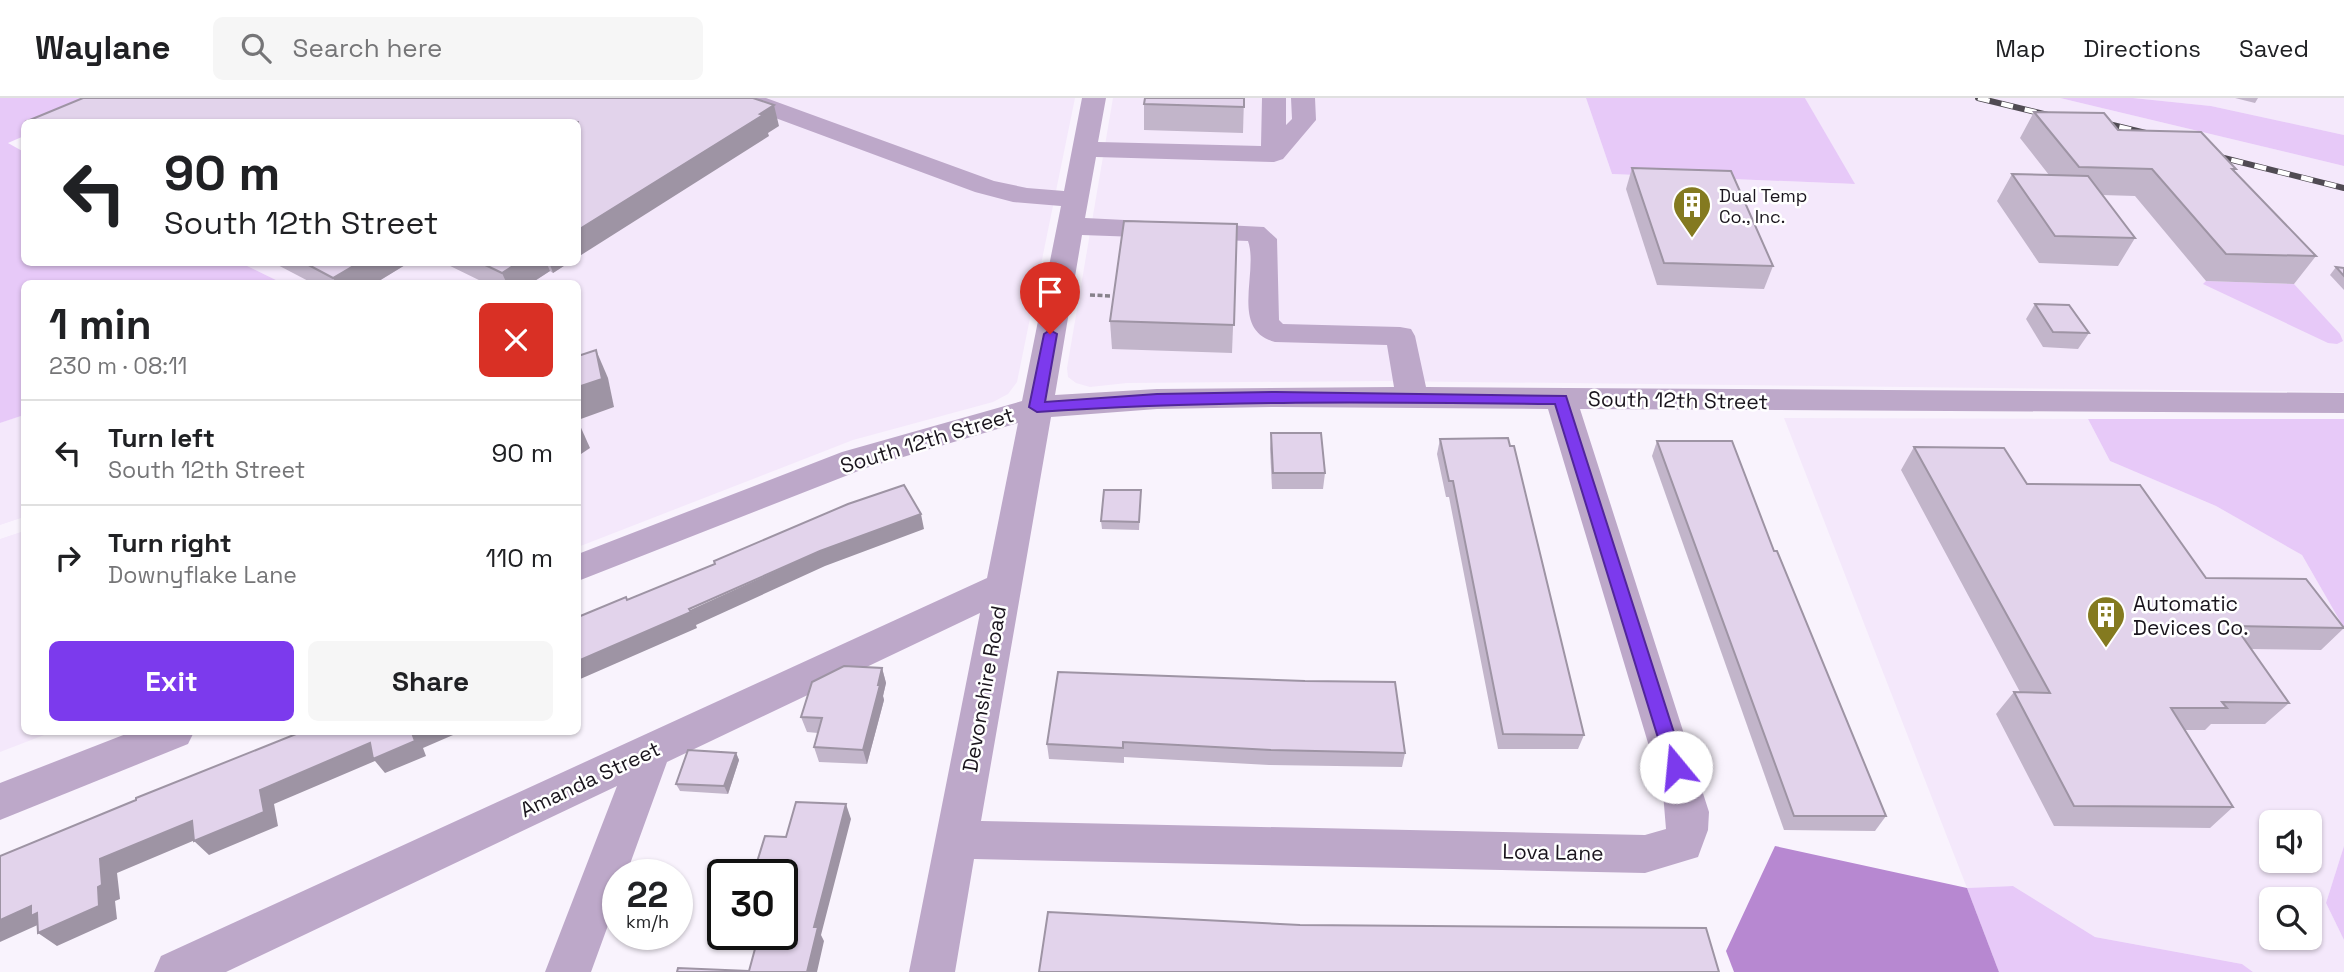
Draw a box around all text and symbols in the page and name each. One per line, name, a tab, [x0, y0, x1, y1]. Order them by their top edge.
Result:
search box	[213, 17, 703, 80]
text: Waylane	[35, 27, 171, 69]
icon: search	[237, 29, 275, 67]
text: Search here	[293, 31, 442, 65]
text: Map	[1995, 33, 2045, 64]
text: Directions	[2083, 33, 2201, 64]
text: Saved	[2239, 33, 2309, 64]
text: 90 m	[164, 142, 280, 204]
icon: left	[49, 147, 140, 238]
building icon: Dual Temp Co., Inc.	[1671, 184, 1713, 239]
place label: Dual Temp Co., Inc.	[1719, 184, 1807, 228]
text: South 12th Street	[164, 203, 439, 243]
pin	[1020, 262, 1080, 334]
icon: arrive	[1031, 273, 1069, 311]
text: 1 min	[49, 298, 152, 351]
button: close	[479, 303, 553, 377]
text: 230 m · 08:11	[49, 351, 187, 381]
street label: South 12th Street	[1588, 385, 1768, 415]
street label: South 12th Street	[837, 401, 1017, 479]
text: Turn left	[108, 421, 215, 455]
icon: left	[49, 434, 87, 472]
text: 90 m	[491, 436, 553, 470]
text: South 12th Street	[108, 455, 305, 485]
text: Turn right	[108, 526, 232, 560]
icon: right	[49, 539, 87, 577]
text: 110 m	[486, 541, 553, 575]
text: Downyflake Lane	[108, 560, 297, 590]
place label: Automatic Devices Co.	[2133, 590, 2248, 641]
building icon: Automatic Devices Co.	[2085, 594, 2127, 649]
street label: Devonshire Road	[956, 604, 1012, 774]
button: Exit	[49, 641, 294, 721]
button: Share	[308, 641, 553, 721]
position arrow	[1639, 730, 1713, 804]
street label: Amanda Street	[516, 735, 664, 823]
map controls	[2259, 810, 2322, 950]
button: sound	[2259, 810, 2322, 873]
street label: Lova Lane	[1502, 838, 1604, 866]
speed limit sign: 30	[707, 859, 798, 950]
text: 22	[627, 873, 668, 917]
button: search	[2259, 887, 2322, 950]
text: km/h	[626, 910, 669, 933]

